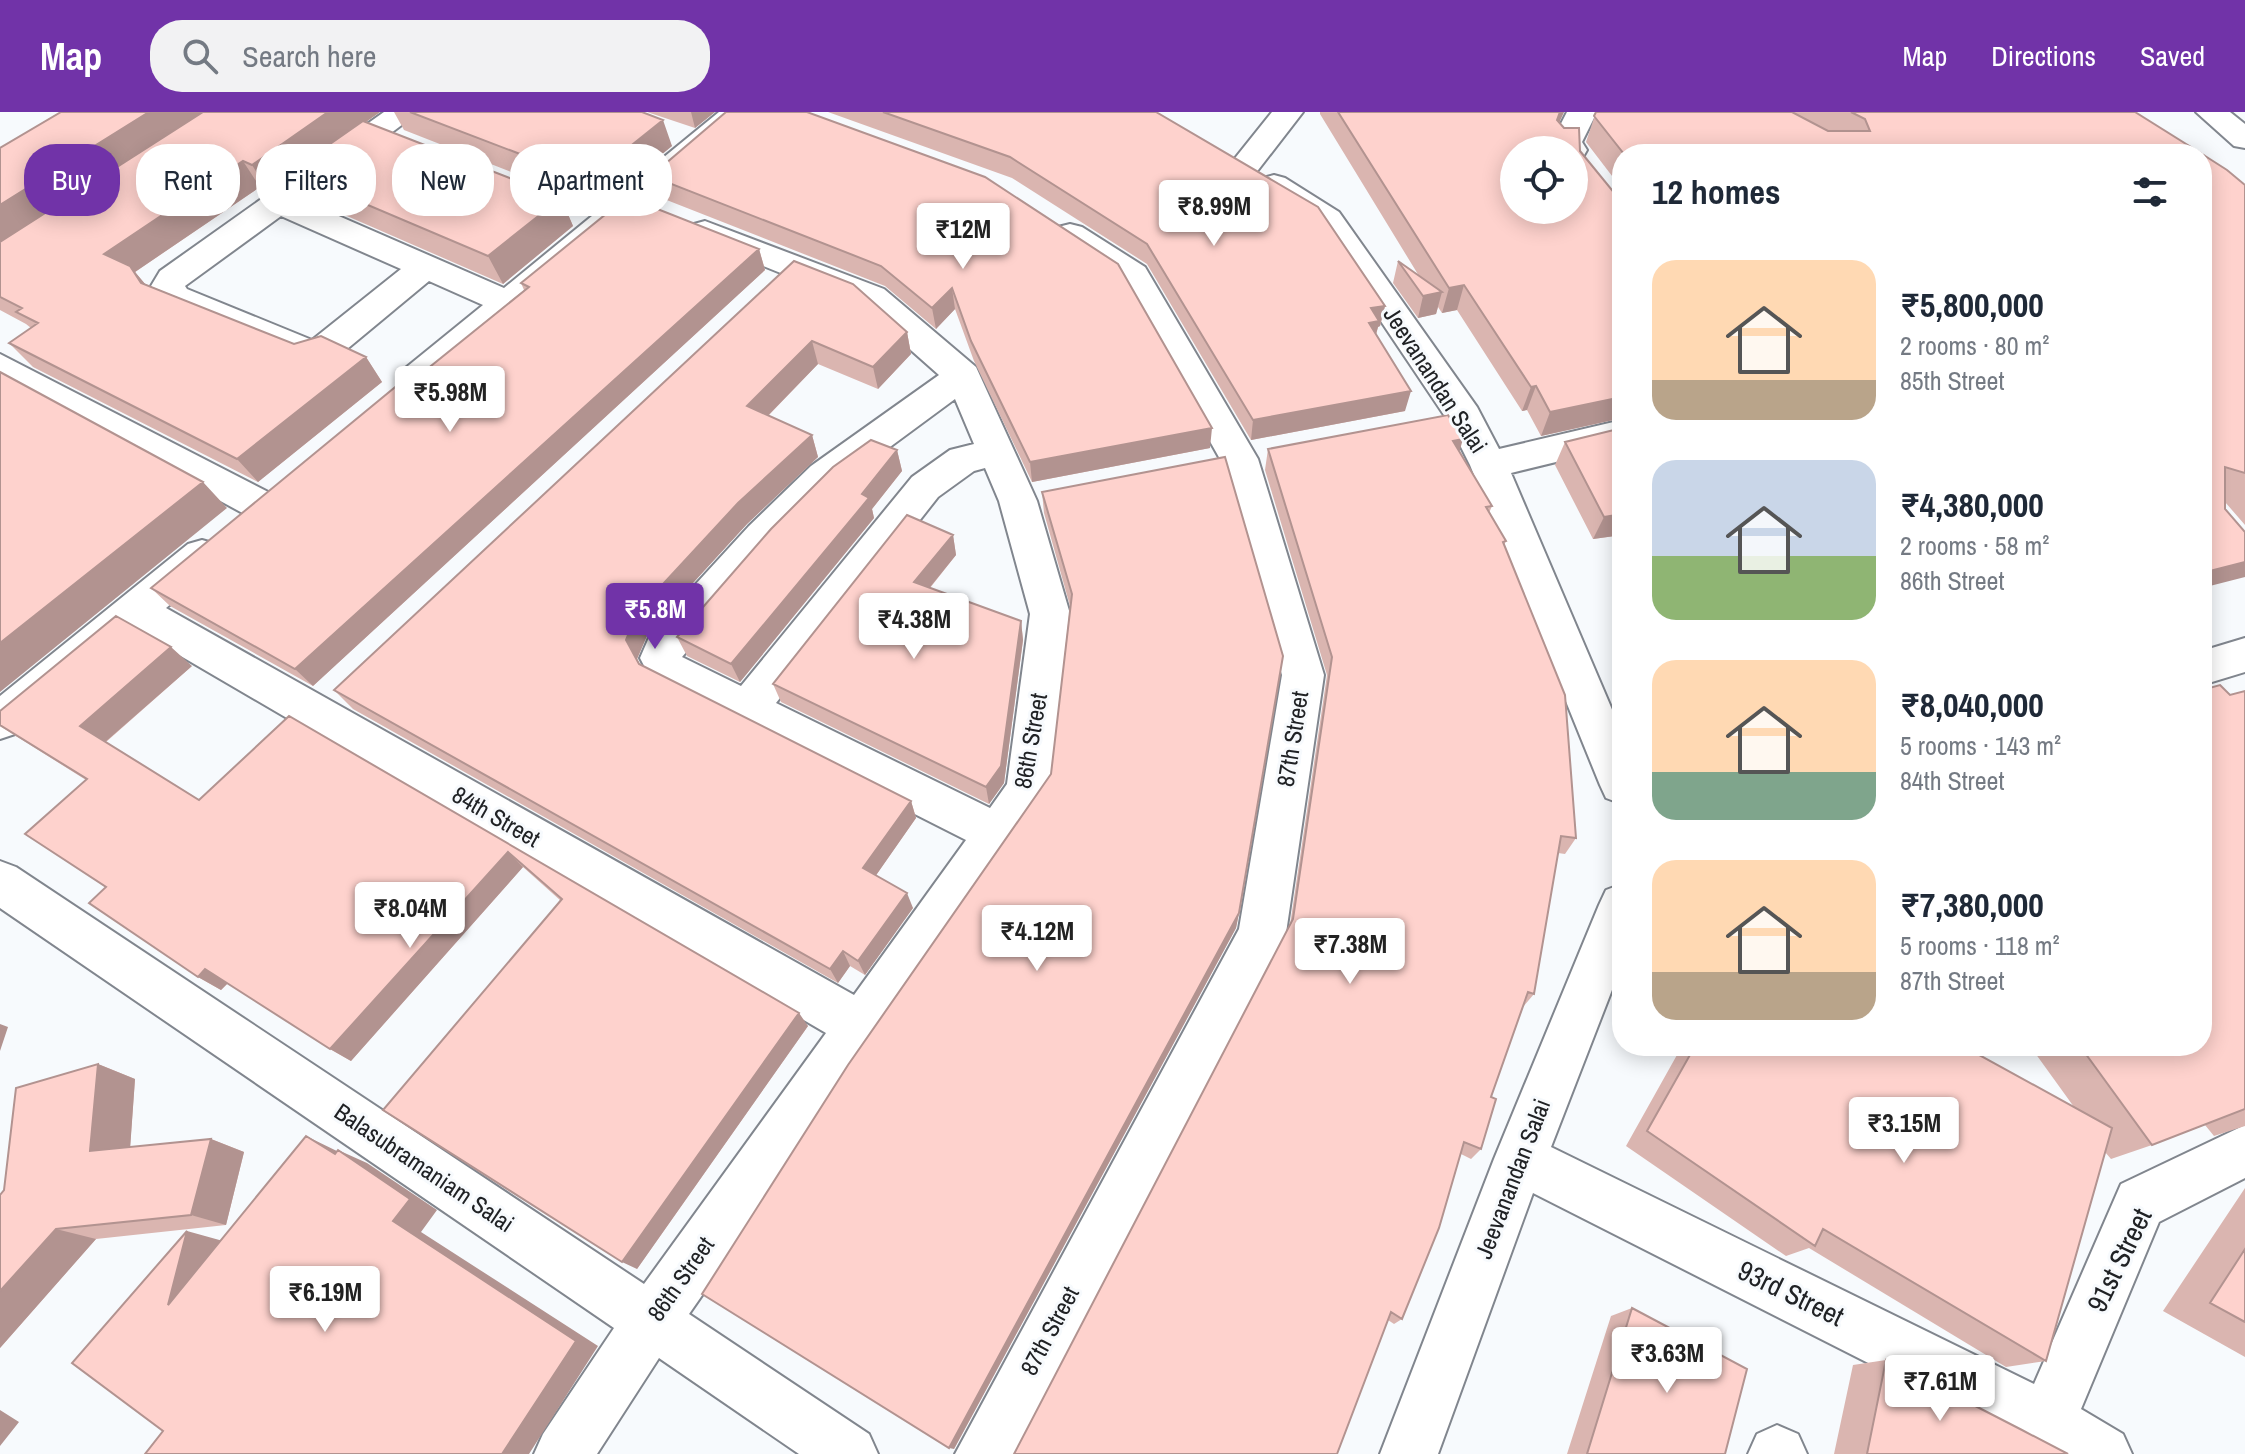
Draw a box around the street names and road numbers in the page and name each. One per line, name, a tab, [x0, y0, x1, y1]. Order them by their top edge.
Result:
street label: Jeevanandan Salai	[1377, 300, 1495, 459]
street label: 87th Street	[1269, 688, 1315, 789]
street label: 86th Street	[1006, 690, 1054, 791]
street label: 84th Street	[447, 778, 547, 854]
street label: Jeevanandan Salai	[1467, 1094, 1557, 1263]
street label: Balasubramaniam Salai	[329, 1095, 521, 1239]
street label: 91st Street	[2078, 1202, 2160, 1318]
street label: 86th Street	[639, 1229, 721, 1327]
street label: 93rd Street	[1732, 1251, 1850, 1335]
street label: 87th Street	[1012, 1280, 1086, 1381]

